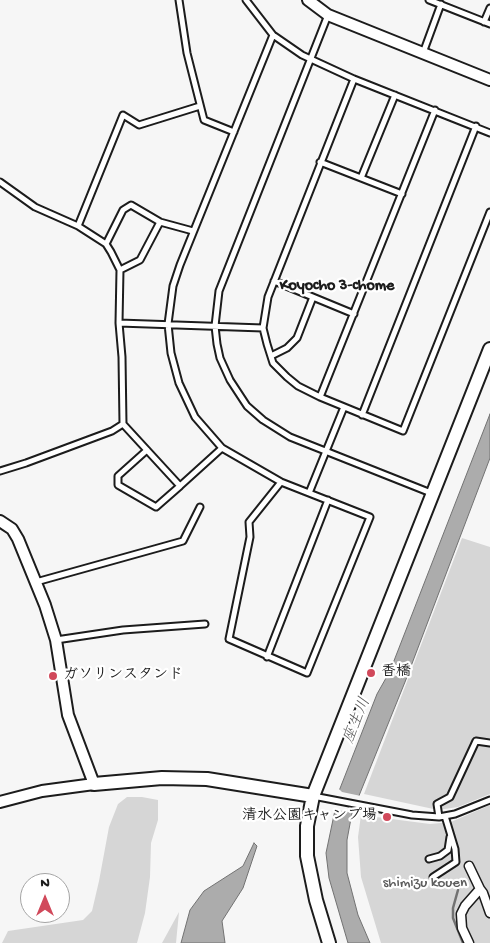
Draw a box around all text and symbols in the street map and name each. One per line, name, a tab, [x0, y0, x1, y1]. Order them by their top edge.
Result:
district label: Koyocho 3-chome	[280, 277, 394, 297]
place label: 香橋	[381, 664, 411, 682]
place label: ガソリンスタンド	[63, 667, 183, 685]
marker: 香橋	[365, 667, 377, 679]
marker: ガソリンスタンド	[47, 670, 59, 682]
water label: 座生川	[340, 695, 376, 747]
place label: 清水公園キャンプ場	[242, 808, 377, 826]
marker: 清水公園キャンプ場	[381, 811, 393, 823]
north arrow	[20, 873, 70, 923]
text: N	[40, 875, 50, 892]
park label: shimizu kouen	[383, 875, 467, 893]

